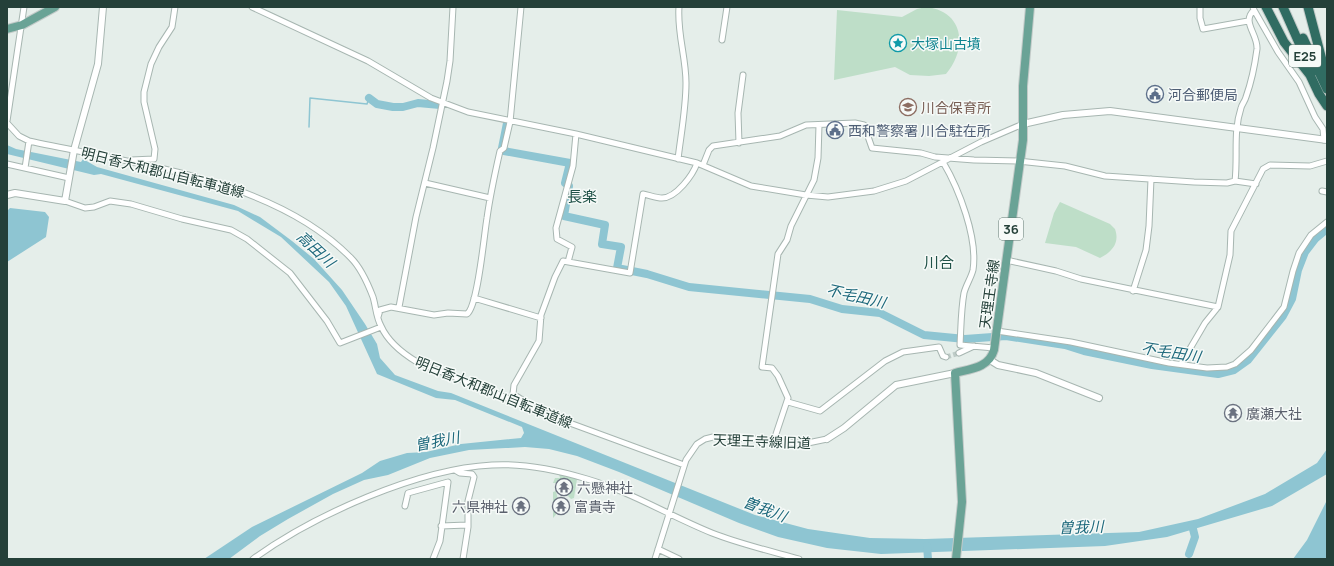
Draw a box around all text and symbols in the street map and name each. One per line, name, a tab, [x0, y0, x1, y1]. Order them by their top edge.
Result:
place icon: 大塚山古墳	[888, 33, 908, 53]
place label: 大塚山古墳	[911, 34, 981, 53]
road number: E25	[1289, 45, 1321, 67]
public building icon: 河合郵便局	[1145, 84, 1165, 104]
place label: 河合郵便局	[1168, 85, 1238, 104]
school or university icon: 川合保育所	[898, 97, 918, 117]
place label: 川合保育所	[921, 98, 991, 117]
public building icon: 西和警察署 川合駐在所	[825, 120, 845, 140]
place label: 西和警察署 川合駐在所	[848, 121, 991, 140]
street label: 明日香大和郡山自転車道線	[79, 142, 247, 202]
district label: 長楽	[567, 186, 597, 207]
road number: 36	[999, 218, 1023, 240]
water label: 高田川	[292, 226, 341, 273]
district label: 川合	[924, 252, 954, 273]
street label: 天理王寺線	[975, 258, 1003, 330]
water label: 不毛田川	[824, 279, 890, 313]
water label: 不毛田川	[1140, 337, 1204, 367]
street label: 明日香大和郡山自転車道線	[413, 352, 575, 432]
temple icon: 廣瀬大社	[1223, 403, 1243, 423]
place label: 廣瀬大社	[1246, 404, 1302, 423]
water label: 曽我川	[413, 426, 463, 456]
street label: 天理王寺線旧道	[713, 430, 811, 452]
temple icon: 六懸神社	[554, 477, 574, 497]
place label: 六懸神社	[577, 478, 633, 497]
water label: 曽我川	[740, 491, 792, 528]
temple icon: 六県神社	[511, 496, 531, 516]
temple icon: 富貴寺	[551, 496, 571, 516]
place label: 六県神社	[452, 497, 508, 516]
place label: 富貴寺	[574, 497, 616, 516]
water label: 曽我川	[1058, 516, 1106, 538]

